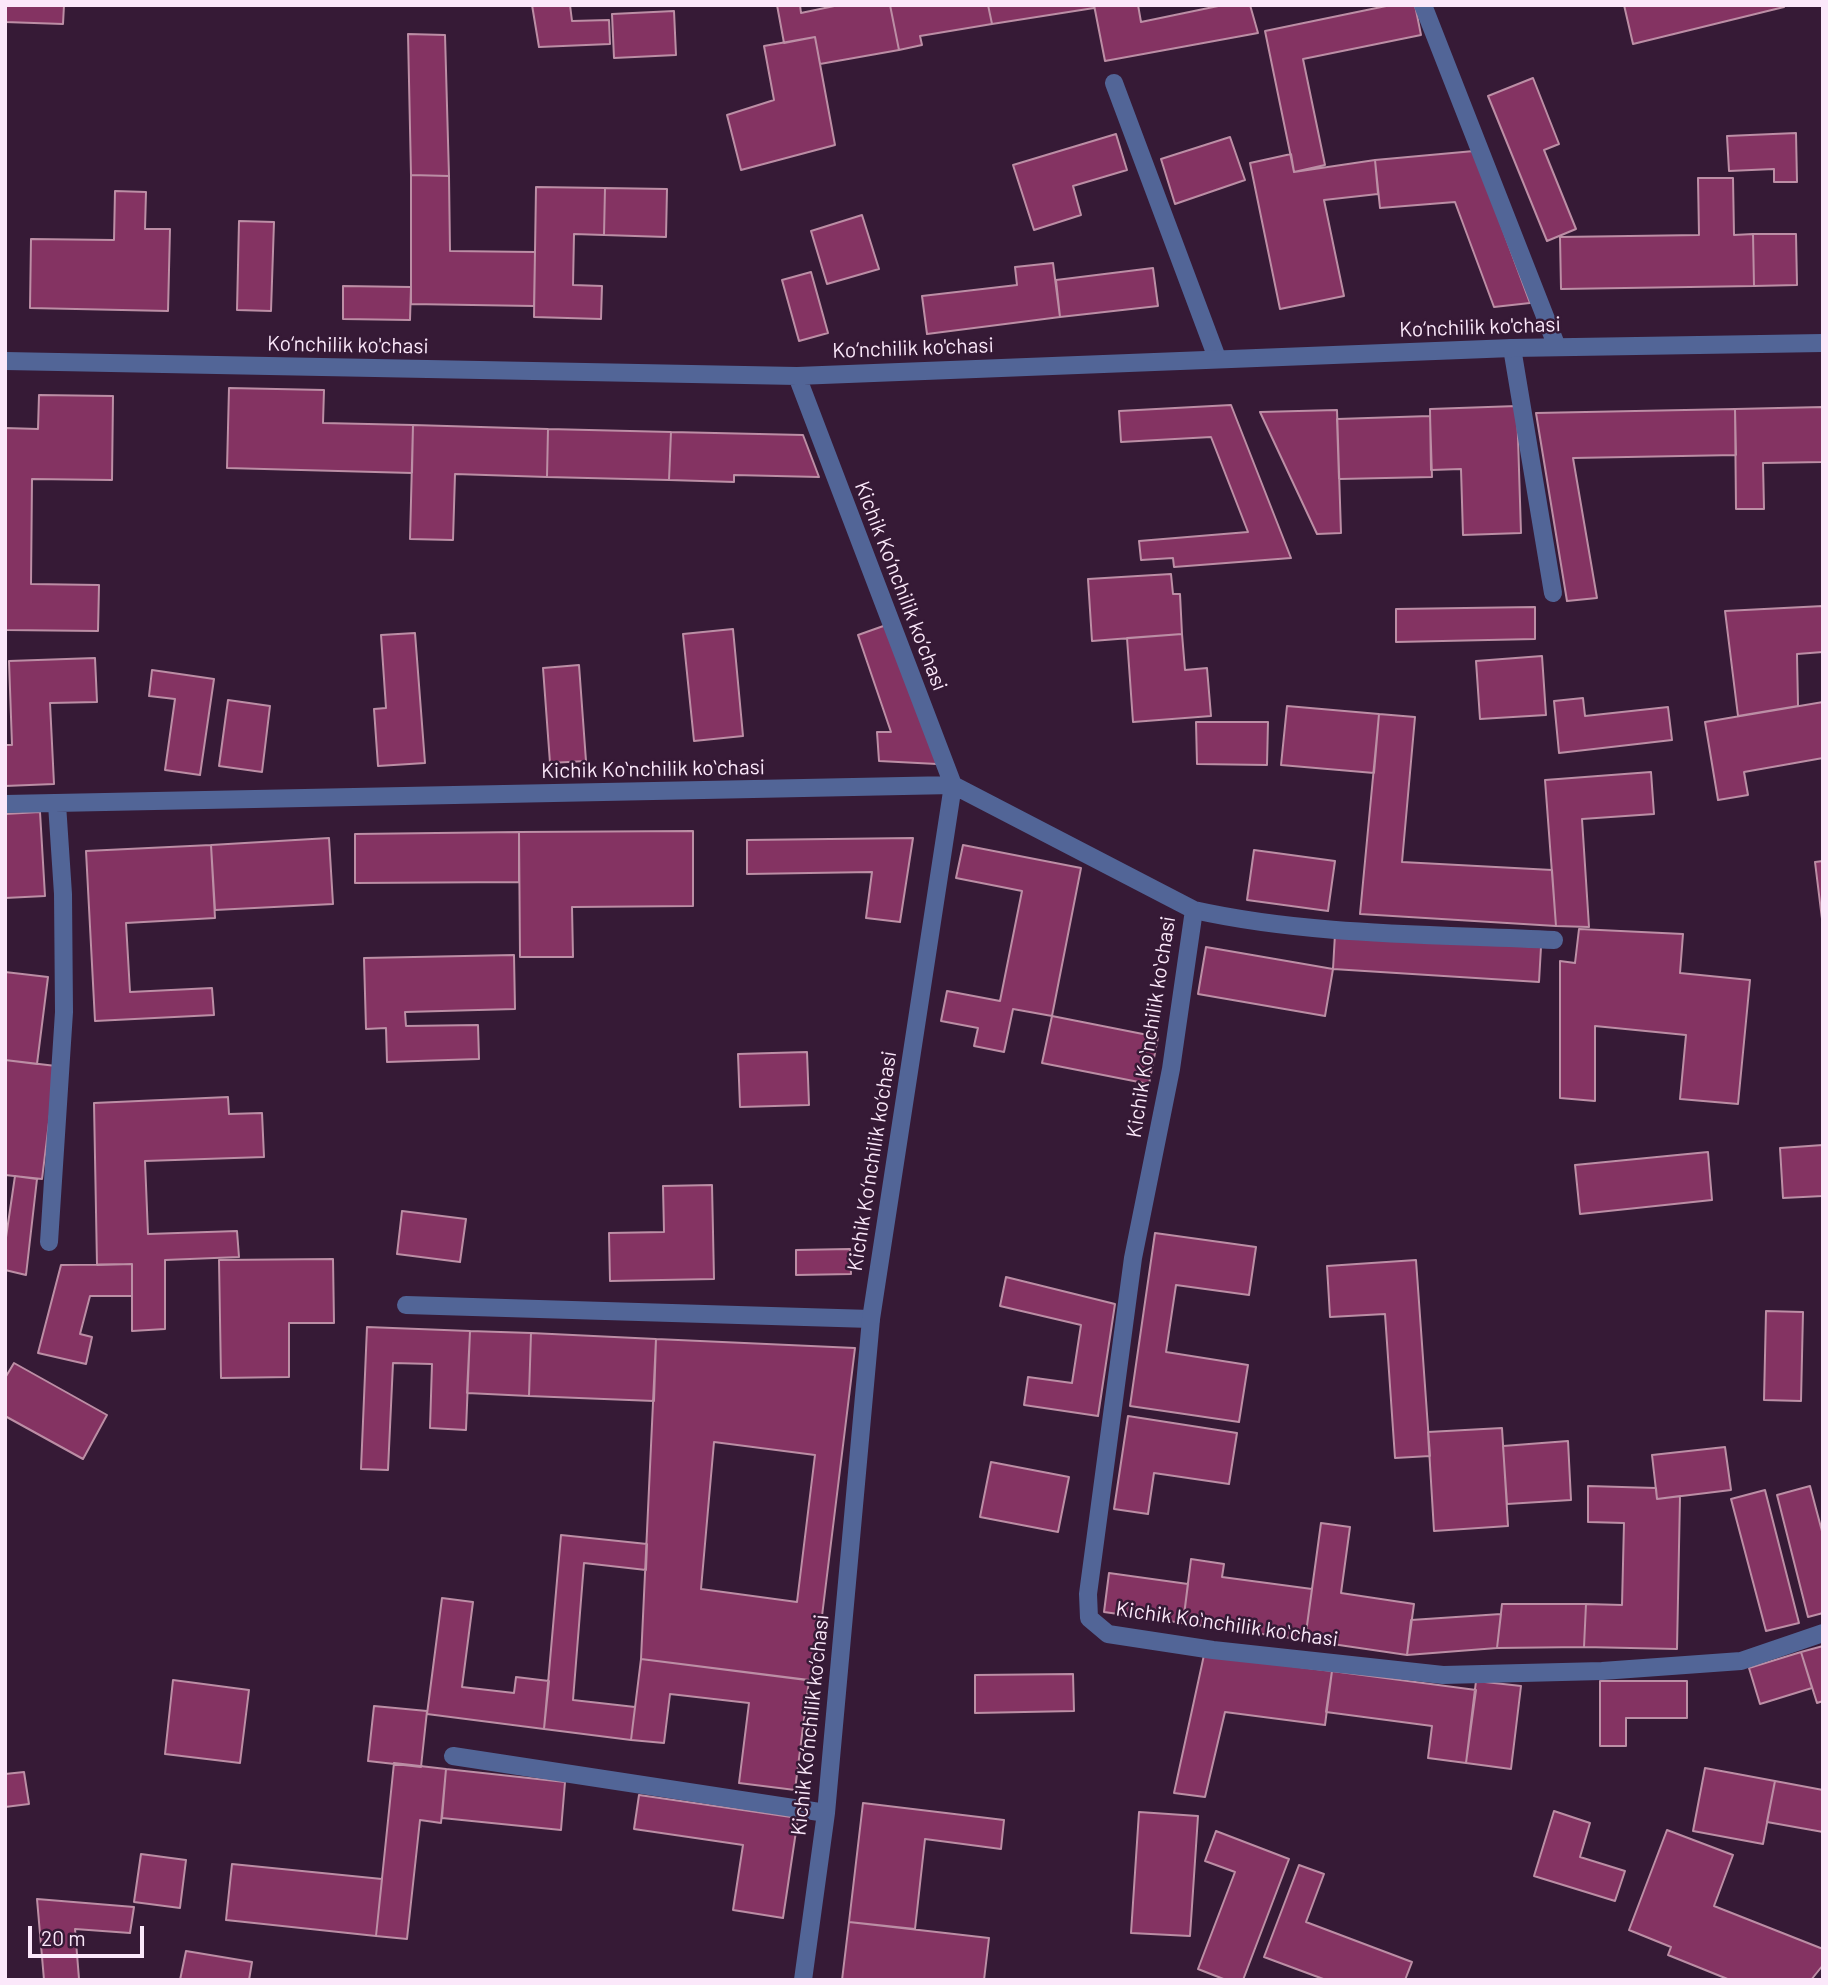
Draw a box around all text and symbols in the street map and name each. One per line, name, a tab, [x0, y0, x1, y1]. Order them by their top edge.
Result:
street label: Ko‘nchilik ko'chasi	[1399, 312, 1561, 342]
street label: Ko‘nchilik ko'chasi	[267, 331, 429, 359]
street label: Ko‘nchilik ko'chasi	[832, 333, 994, 363]
street label: Kichik Ko‘nchilik ko‘chasi	[849, 478, 953, 694]
street label: Kichik Koʻnchilik koʻchasi	[541, 754, 765, 784]
street label: Kichik Koʻnchilik koʻchasi	[1121, 914, 1181, 1140]
street label: Kichik Ko‘nchilik ko‘chasi	[842, 1049, 902, 1273]
street label: Kichik Koʻnchilik koʻchasi	[1114, 1596, 1340, 1652]
street label: Kichik Ko‘nchilik ko‘chasi	[786, 1613, 834, 1837]
scale bar	[32, 1912, 147, 1956]
text: 20 m	[41, 1925, 86, 1950]

